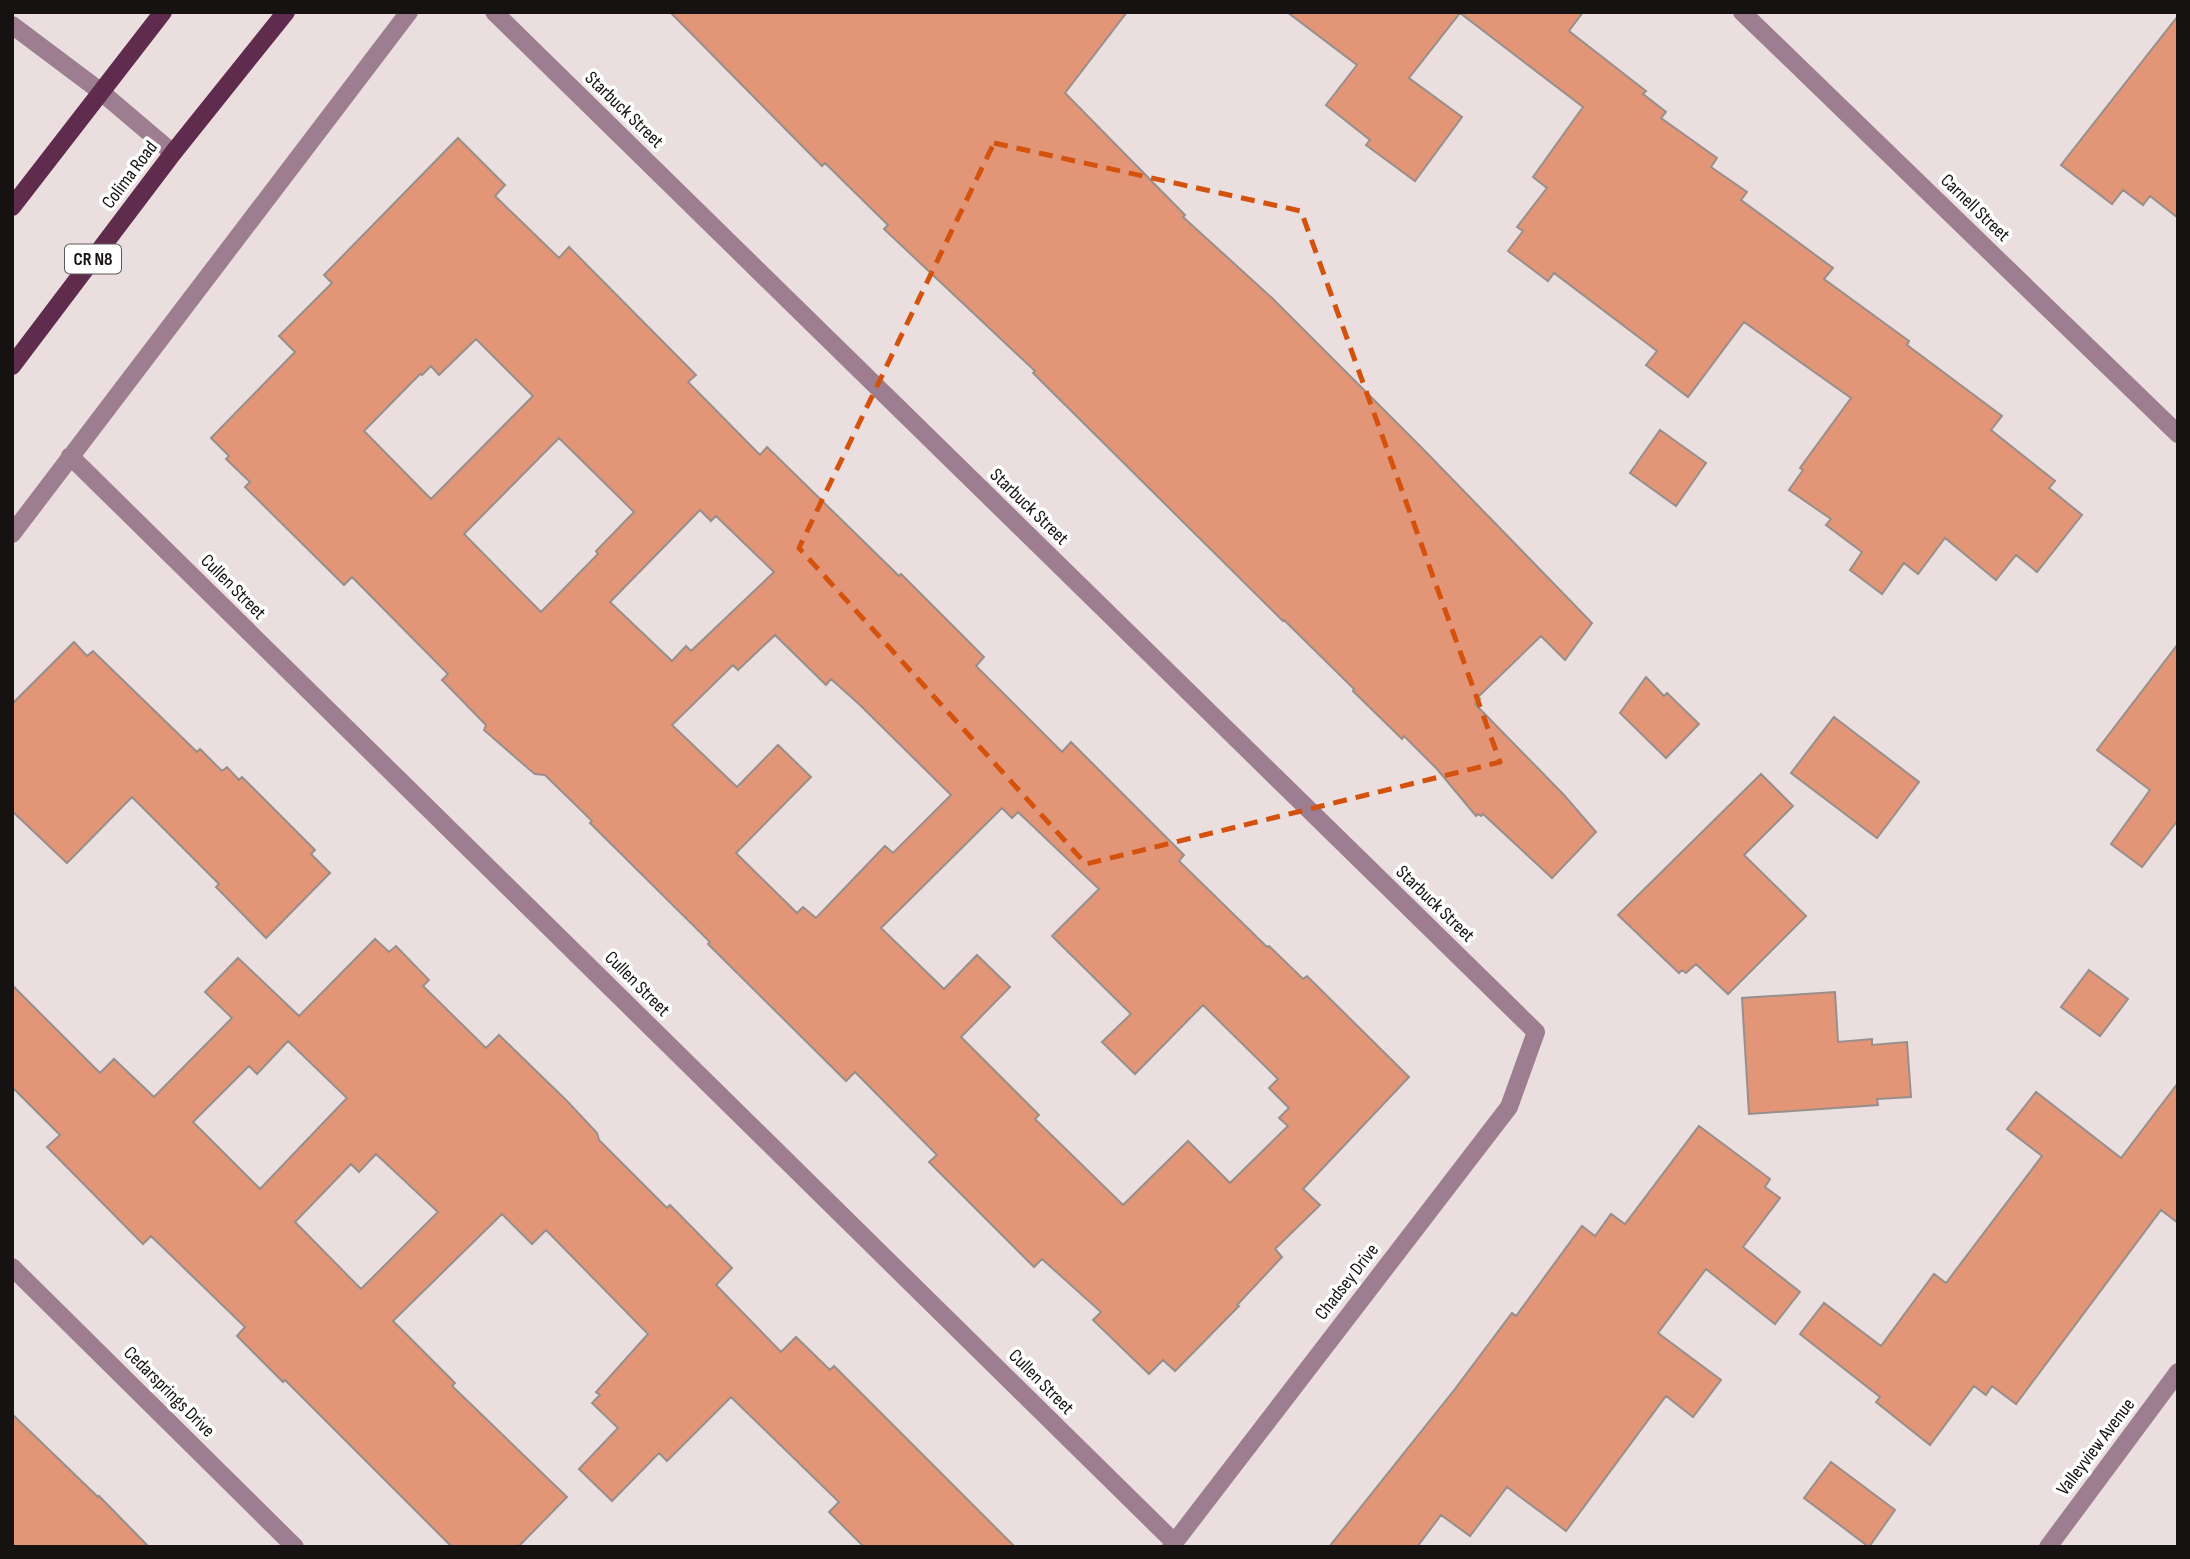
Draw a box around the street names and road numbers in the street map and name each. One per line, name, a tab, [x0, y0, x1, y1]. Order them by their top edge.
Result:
street label: Starbuck Street	[580, 67, 668, 153]
street label: Colima Road	[97, 137, 163, 213]
street label: Carnell Street	[1936, 169, 2015, 247]
road number: CR N8	[65, 244, 121, 274]
street label: Starbuck Street	[985, 464, 1073, 550]
street label: Cullen Street	[196, 550, 271, 625]
street label: Starbuck Street	[1391, 861, 1479, 947]
street label: Cullen Street	[600, 947, 675, 1022]
street label: Chadsey Drive	[1310, 1239, 1384, 1325]
street label: Cedarsprings Drive	[119, 1342, 219, 1442]
street label: Cullen Street	[1004, 1345, 1079, 1420]
street label: Valleyview Avenue	[2052, 1394, 2140, 1500]

